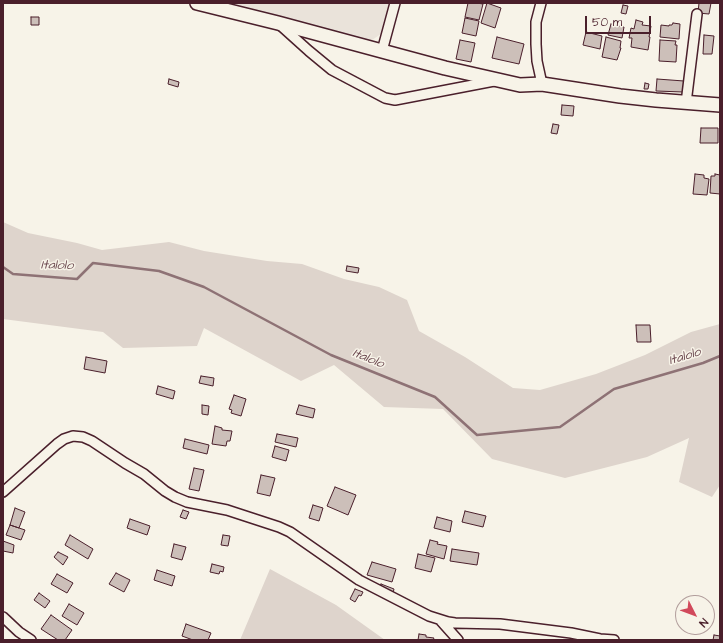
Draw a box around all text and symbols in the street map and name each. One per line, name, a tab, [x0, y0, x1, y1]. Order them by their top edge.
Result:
scale bar	[587, 8, 653, 34]
text: 50 m	[592, 14, 622, 31]
water label: Italolo	[41, 258, 73, 274]
water label: Italolo	[667, 345, 703, 369]
water label: Italolo	[350, 346, 386, 372]
north arrow	[675, 595, 715, 635]
text: N	[696, 615, 711, 630]

